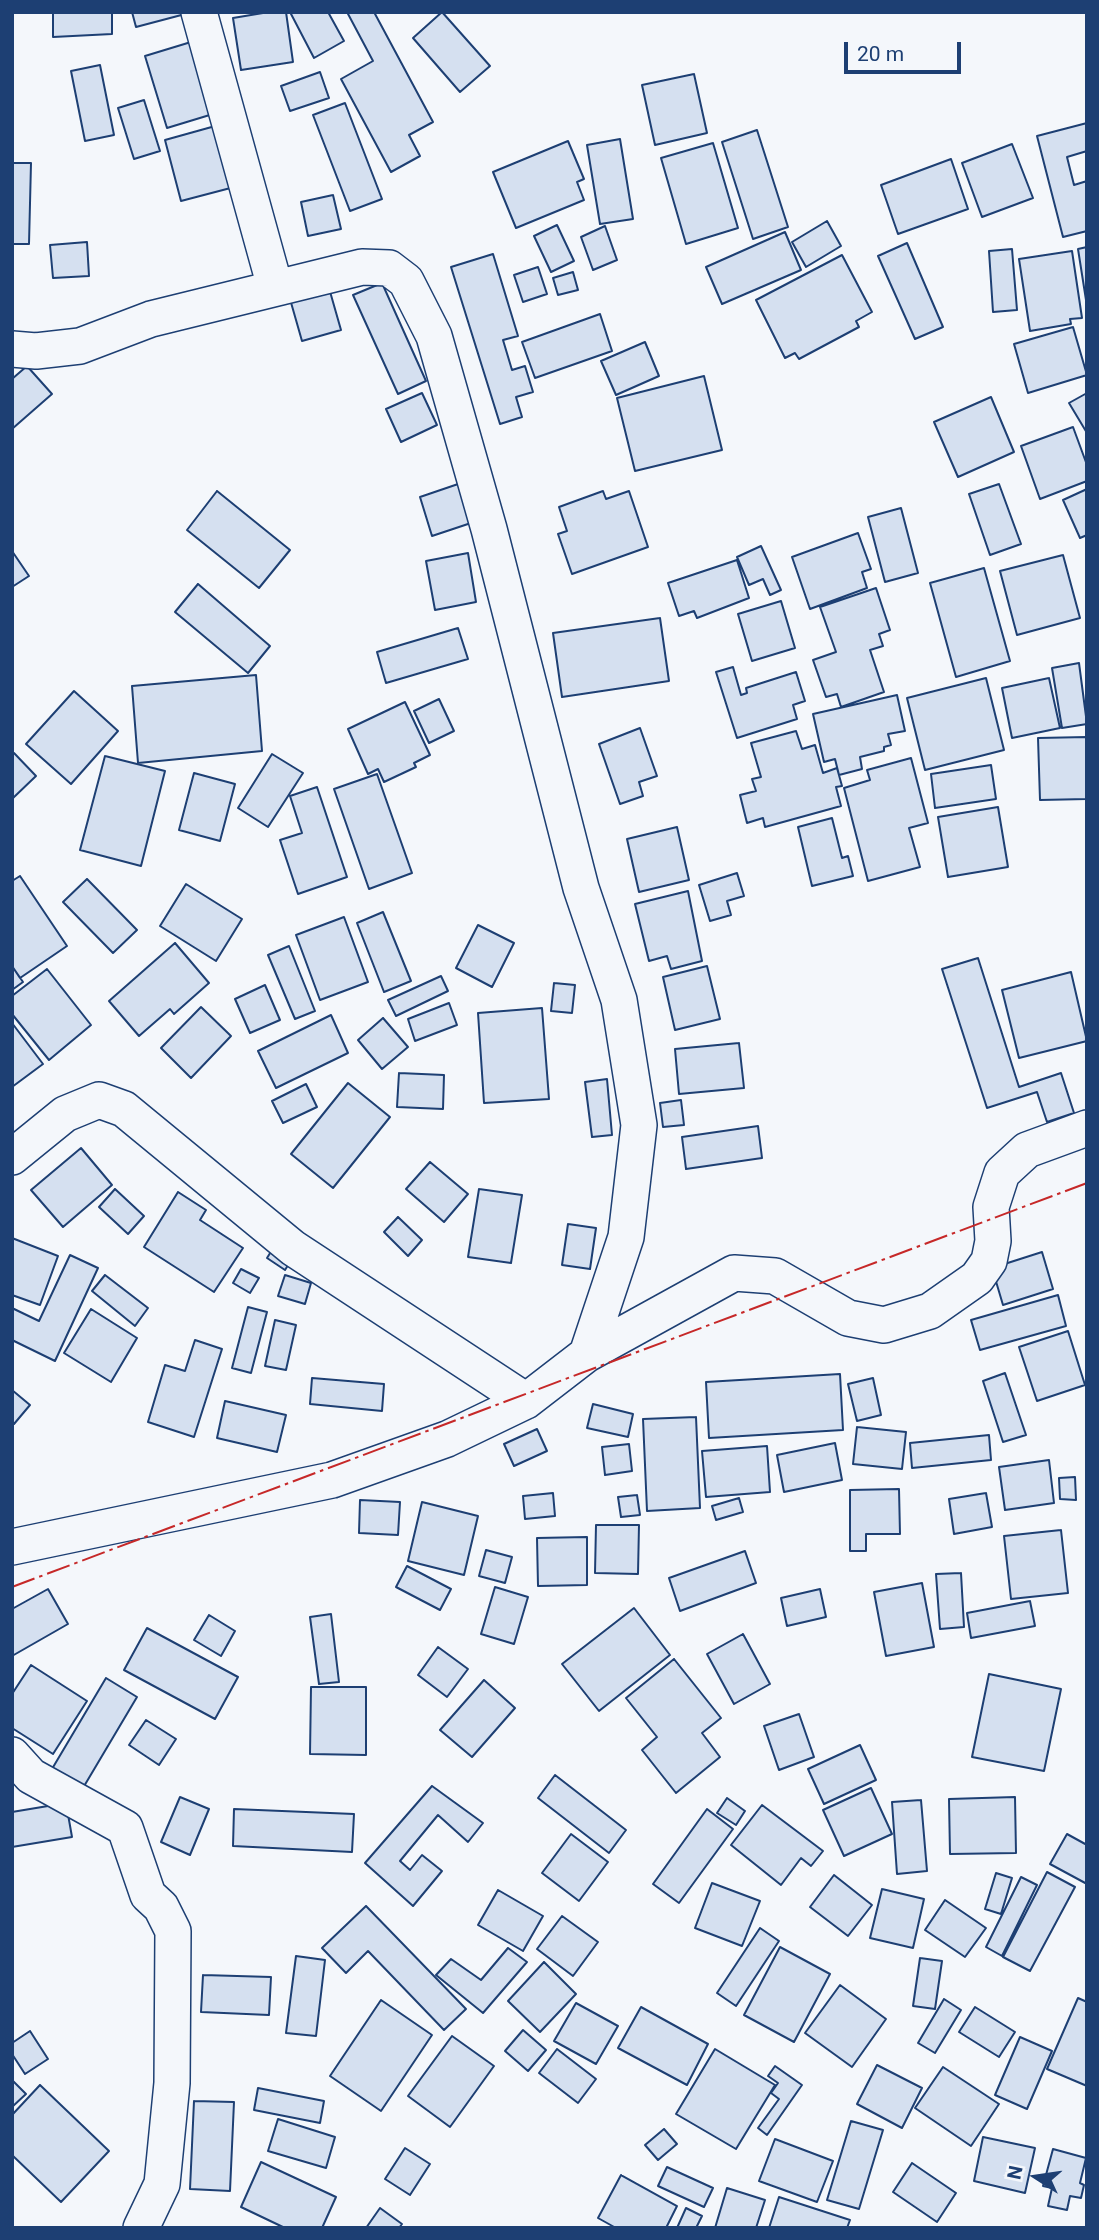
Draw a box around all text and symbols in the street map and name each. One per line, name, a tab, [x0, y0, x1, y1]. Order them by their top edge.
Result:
scale bar	[847, 28, 964, 72]
text: 20 m	[857, 42, 904, 66]
north arrow	[1001, 2142, 1071, 2212]
text: N	[1002, 2164, 1028, 2181]

